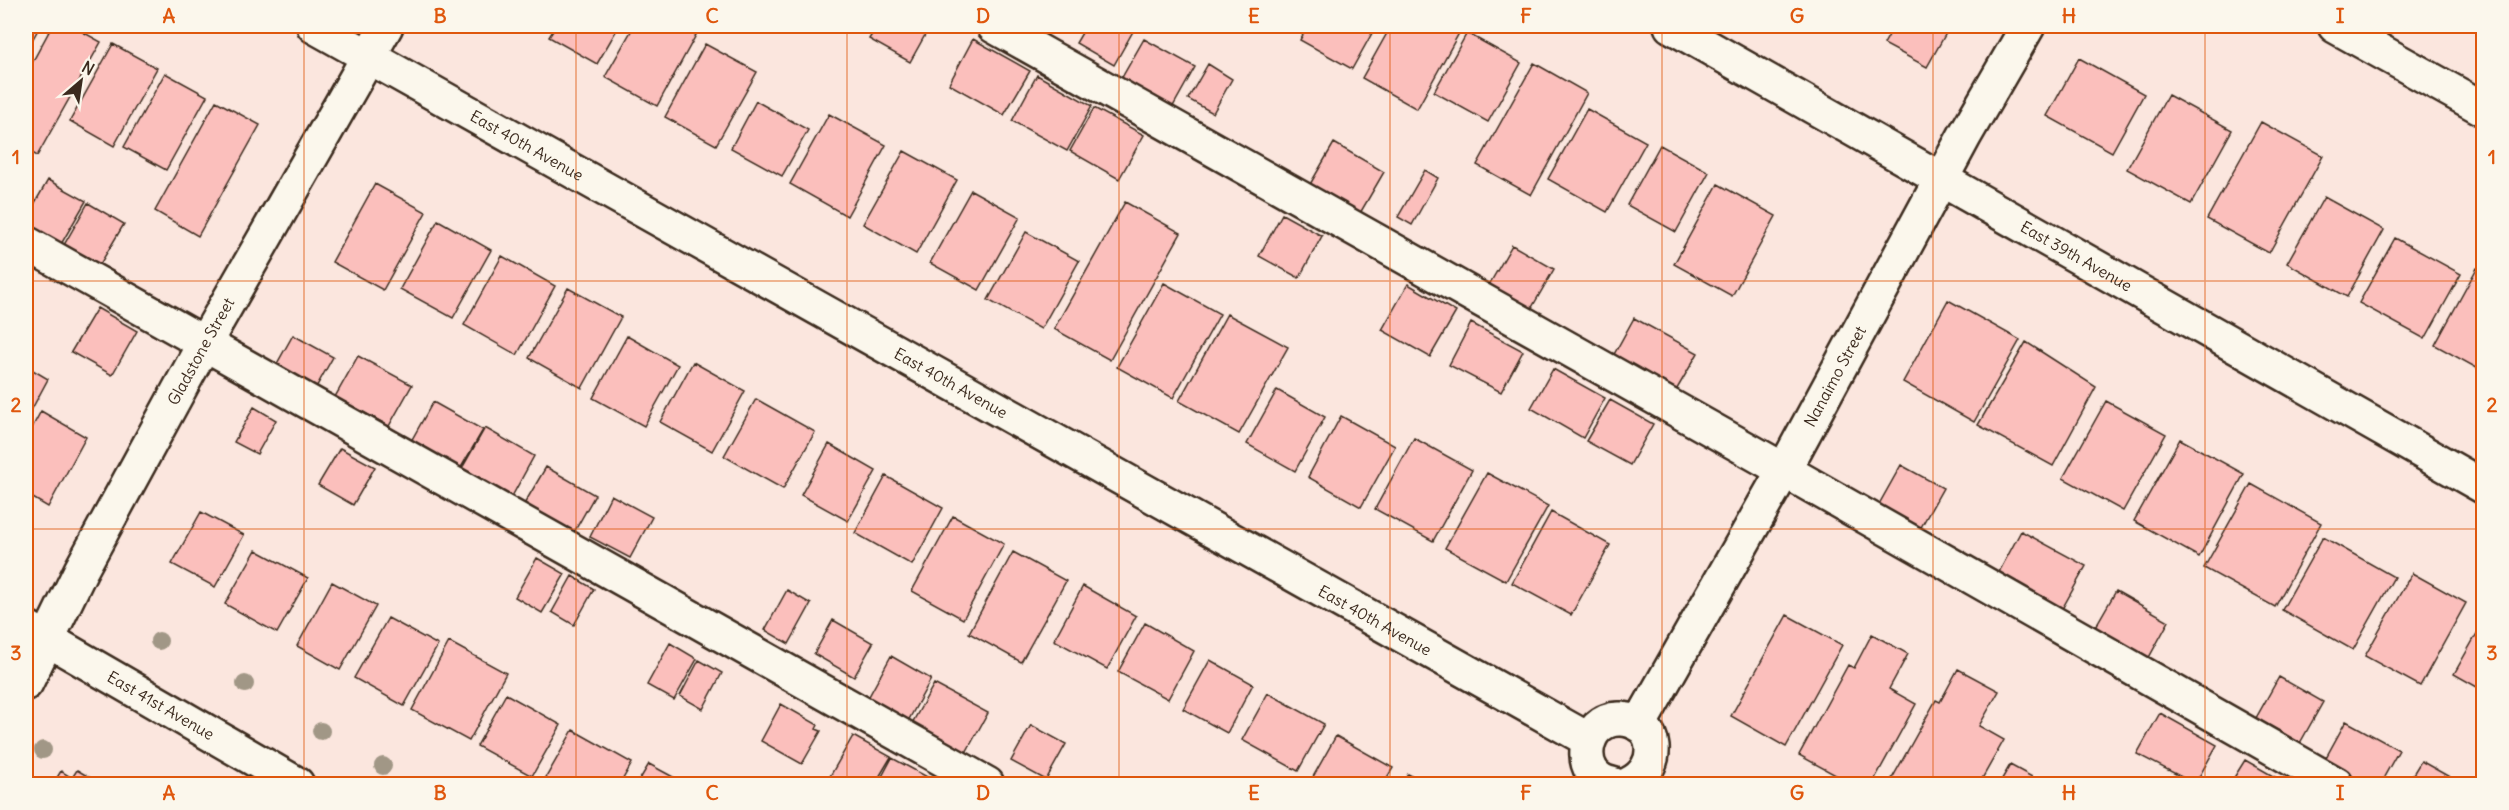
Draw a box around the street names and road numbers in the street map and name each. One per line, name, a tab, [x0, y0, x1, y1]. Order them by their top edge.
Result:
street label: East 40th Avenue	[467, 106, 587, 185]
street label: East 39th Avenue	[2017, 216, 2136, 295]
street label: Gladstone Street	[163, 293, 239, 408]
street label: Nanaimo Street	[1799, 322, 1870, 430]
street label: East 40th Avenue	[891, 343, 1011, 422]
street label: East 40th Avenue	[1315, 580, 1435, 660]
street label: East 41st Avenue	[104, 666, 218, 744]

